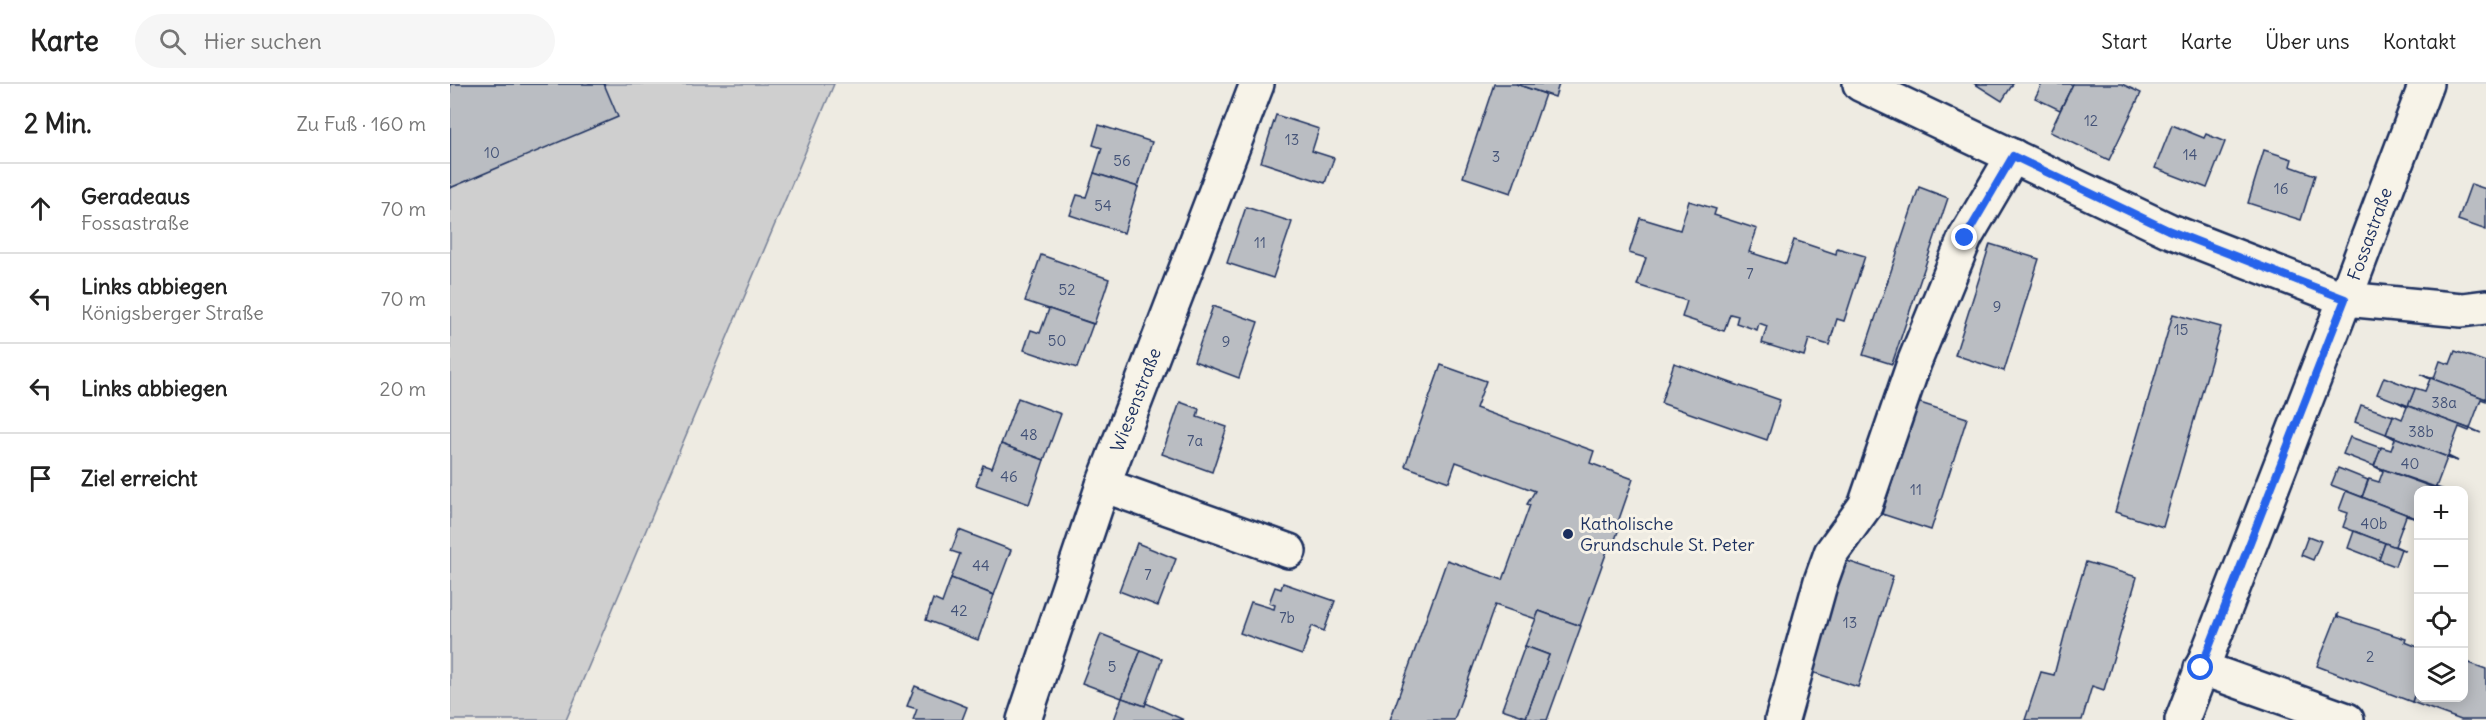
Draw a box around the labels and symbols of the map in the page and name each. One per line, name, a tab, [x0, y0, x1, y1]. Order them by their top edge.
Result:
house number: 12	[2084, 111, 2098, 130]
house number: 13	[1285, 130, 1299, 149]
house number: 10	[484, 143, 500, 162]
house number: 14	[2183, 145, 2198, 164]
house number: 3	[1492, 147, 1500, 166]
house number: 56	[1113, 151, 1131, 170]
house number: 16	[2274, 179, 2288, 198]
street label: Fossastraße	[2342, 184, 2397, 283]
house number: 54	[1094, 196, 1112, 215]
route end	[1951, 224, 1977, 250]
house number: 11	[1254, 233, 1266, 252]
house number: 7	[1746, 264, 1754, 283]
house number: 52	[1059, 280, 1075, 299]
house number: 9	[1993, 297, 2001, 316]
house number: 15	[2174, 320, 2188, 339]
house number: 50	[1048, 331, 1066, 350]
house number: 9	[1222, 332, 1230, 351]
street label: Wiesenstraße	[1105, 345, 1166, 455]
house number: 38a	[2431, 393, 2457, 412]
house number: 38b	[2408, 422, 2434, 441]
house number: 48	[1020, 425, 1038, 444]
house number: 7a	[1187, 431, 1203, 450]
house number: 40	[2401, 454, 2419, 473]
house number: 46	[1000, 467, 1018, 486]
house number: 11	[1910, 480, 1922, 499]
place label: Katholische Grundschule St. Peter	[1580, 512, 1755, 556]
house number: 40b	[2361, 514, 2387, 533]
marker: Katholische Grundschule St. Peter	[1561, 527, 1575, 541]
house number: 44	[972, 556, 990, 575]
house number: 7	[1144, 565, 1152, 584]
house number: 42	[951, 601, 967, 620]
house number: 7b	[1279, 608, 1295, 627]
house number: 13	[1843, 613, 1857, 632]
house number: 2	[2366, 647, 2374, 666]
route start	[2187, 654, 2213, 680]
house number: 5	[1108, 657, 1116, 676]

